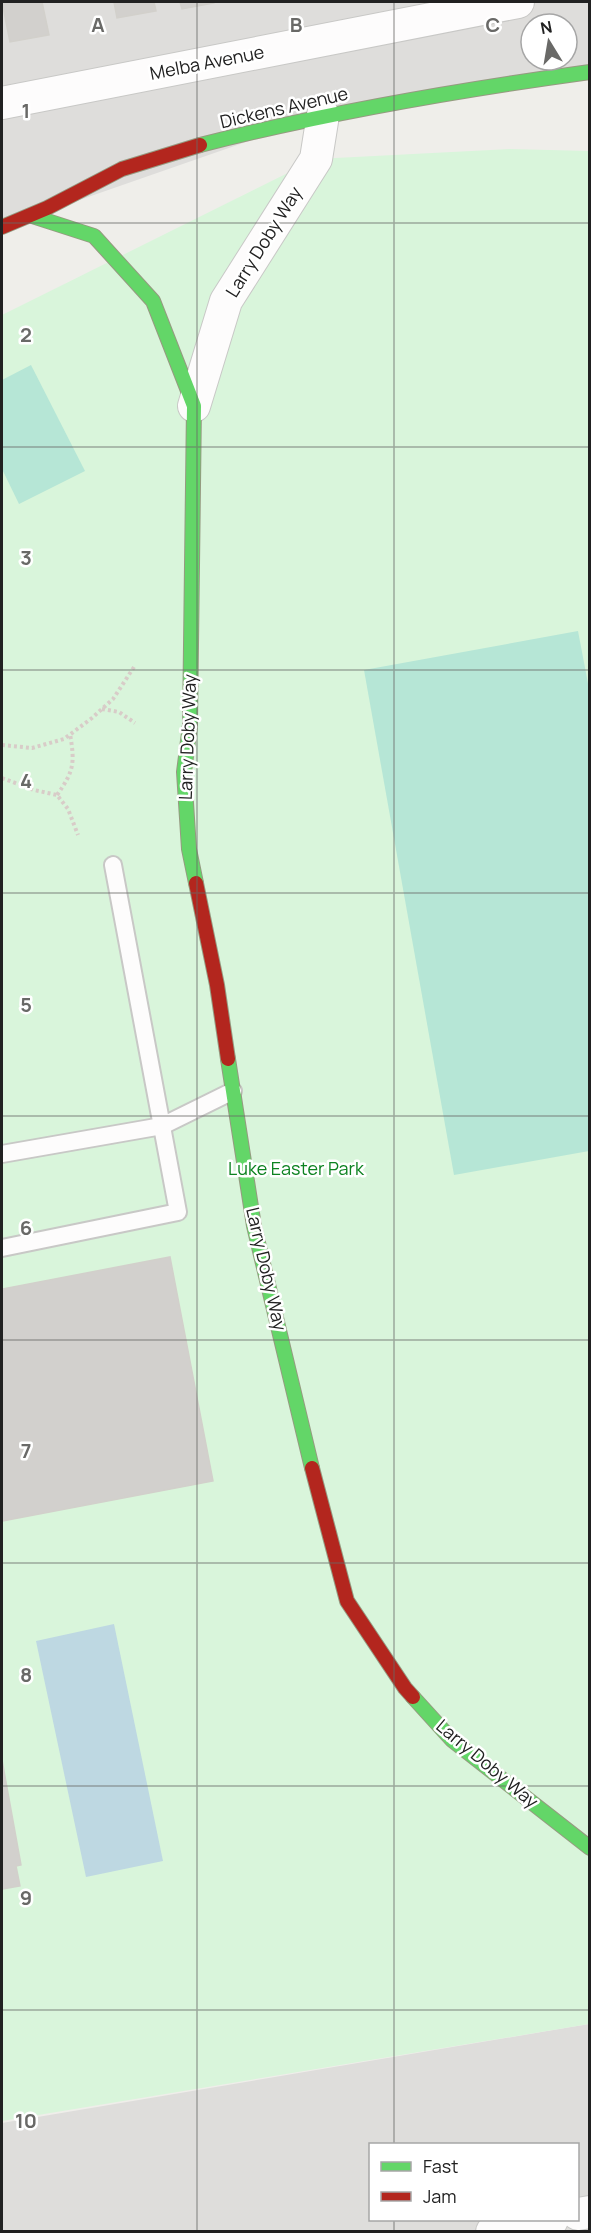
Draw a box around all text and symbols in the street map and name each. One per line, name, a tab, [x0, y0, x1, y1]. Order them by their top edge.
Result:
text: A	[91, 11, 105, 38]
text: B	[290, 11, 303, 38]
text: C	[486, 11, 500, 38]
north arrow	[519, 12, 579, 72]
text: N	[538, 15, 554, 39]
street label: Melba Avenue	[148, 39, 266, 85]
street label: Dickens Avenue	[217, 81, 350, 133]
text: 1	[22, 97, 30, 124]
street label: Larry Doby Way	[220, 181, 307, 301]
text: 2	[20, 321, 32, 348]
text: 3	[20, 544, 32, 571]
street label: Larry Doby Way	[173, 673, 201, 800]
text: 4	[20, 767, 32, 794]
text: 5	[20, 991, 32, 1018]
park label: Luke Easter Park	[228, 1156, 365, 1180]
street label: Larry Doby Way	[241, 1205, 293, 1333]
text: 6	[20, 1214, 32, 1241]
text: 7	[21, 1437, 31, 1464]
text: 8	[20, 1661, 32, 1688]
street label: Larry Doby Way	[432, 1714, 544, 1813]
text: 9	[20, 1884, 32, 1911]
text: 10	[15, 2107, 37, 2134]
legend	[369, 2143, 579, 2221]
text: Fast	[423, 2154, 458, 2178]
text: Jam	[423, 2184, 457, 2208]

